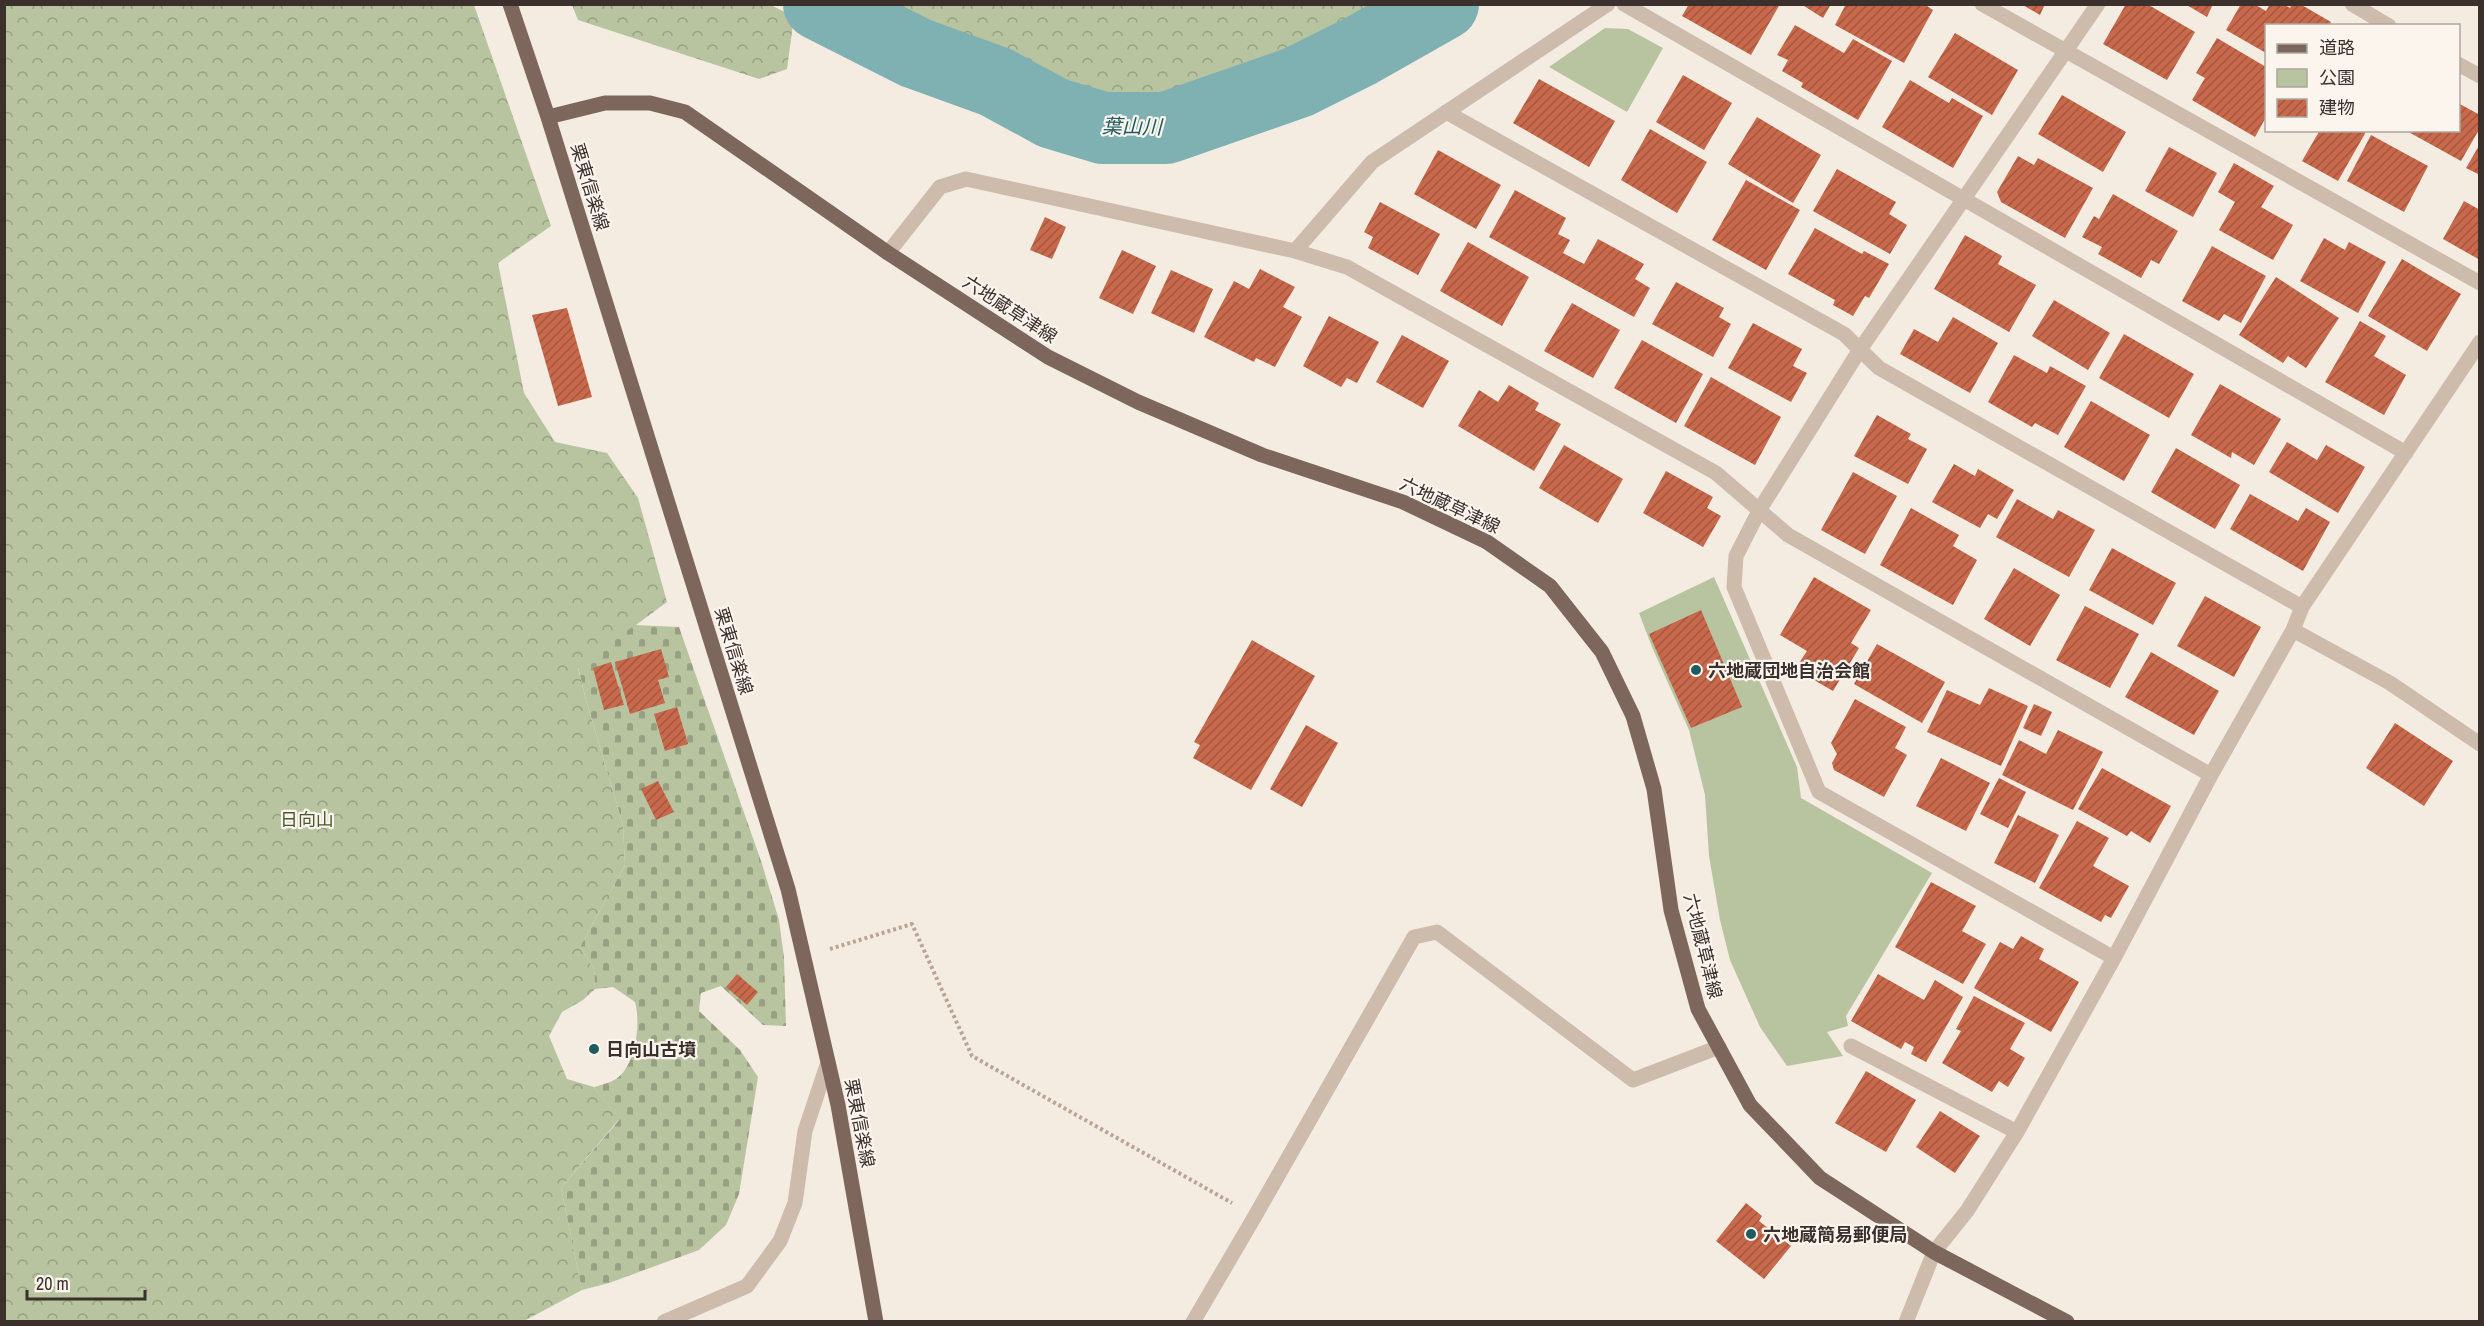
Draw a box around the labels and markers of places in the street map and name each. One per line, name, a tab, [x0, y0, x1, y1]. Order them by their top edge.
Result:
place label: 六地蔵団地自治会館	[1708, 658, 1870, 683]
marker: 六地蔵団地自治会館	[1689, 663, 1703, 677]
place label: 日向山古墳	[606, 1037, 696, 1062]
marker: 日向山古墳	[587, 1042, 601, 1056]
place label: 六地蔵簡易郵便局	[1763, 1222, 1907, 1247]
marker: 六地蔵簡易郵便局	[1744, 1227, 1758, 1241]

